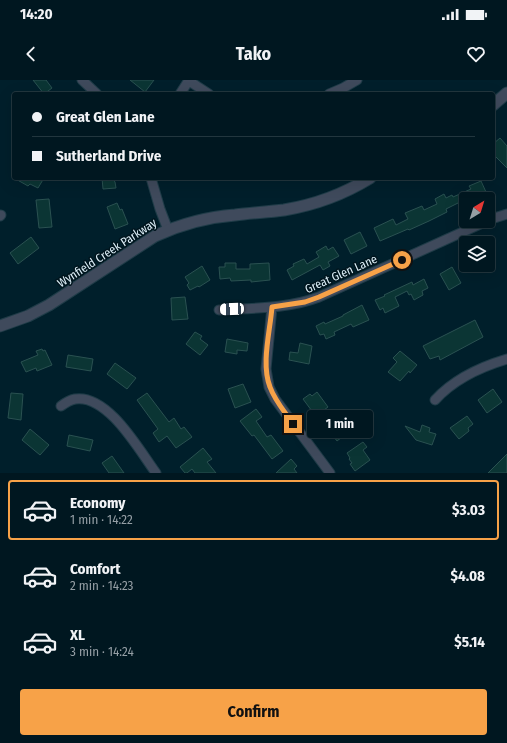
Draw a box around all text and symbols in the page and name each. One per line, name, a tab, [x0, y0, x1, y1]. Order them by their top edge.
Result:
text: 14:20	[20, 5, 53, 23]
icon: back	[20, 43, 42, 65]
text: Tako	[236, 43, 271, 65]
icon: heart	[465, 43, 487, 65]
text: Great Glen Lane	[56, 108, 155, 126]
text: Sutherland Drive	[56, 147, 161, 165]
north arrow	[459, 192, 495, 228]
map controls	[459, 192, 495, 272]
street label: Wynfield Creek Parkway	[55, 215, 160, 290]
button: layers	[459, 236, 495, 272]
route start	[393, 251, 411, 269]
street label: Great Glen Lane	[303, 252, 379, 296]
car	[220, 302, 244, 316]
callout: 1 min	[307, 410, 373, 438]
route end	[284, 415, 302, 433]
text: 1 min	[326, 416, 354, 431]
icon: car	[22, 492, 58, 528]
text: Economy	[70, 494, 125, 512]
text: $3.03	[452, 501, 485, 519]
text: 1 min · 14:22	[70, 512, 133, 527]
icon: car	[22, 558, 58, 594]
text: Comfort	[70, 560, 121, 578]
text: $4.08	[450, 567, 485, 585]
text: 2 min · 14:23	[70, 578, 133, 593]
icon: car	[22, 624, 58, 660]
text: XL	[70, 626, 85, 644]
text: $5.14	[454, 633, 485, 651]
text: 3 min · 14:24	[70, 644, 134, 659]
button: Confirm	[20, 689, 487, 735]

